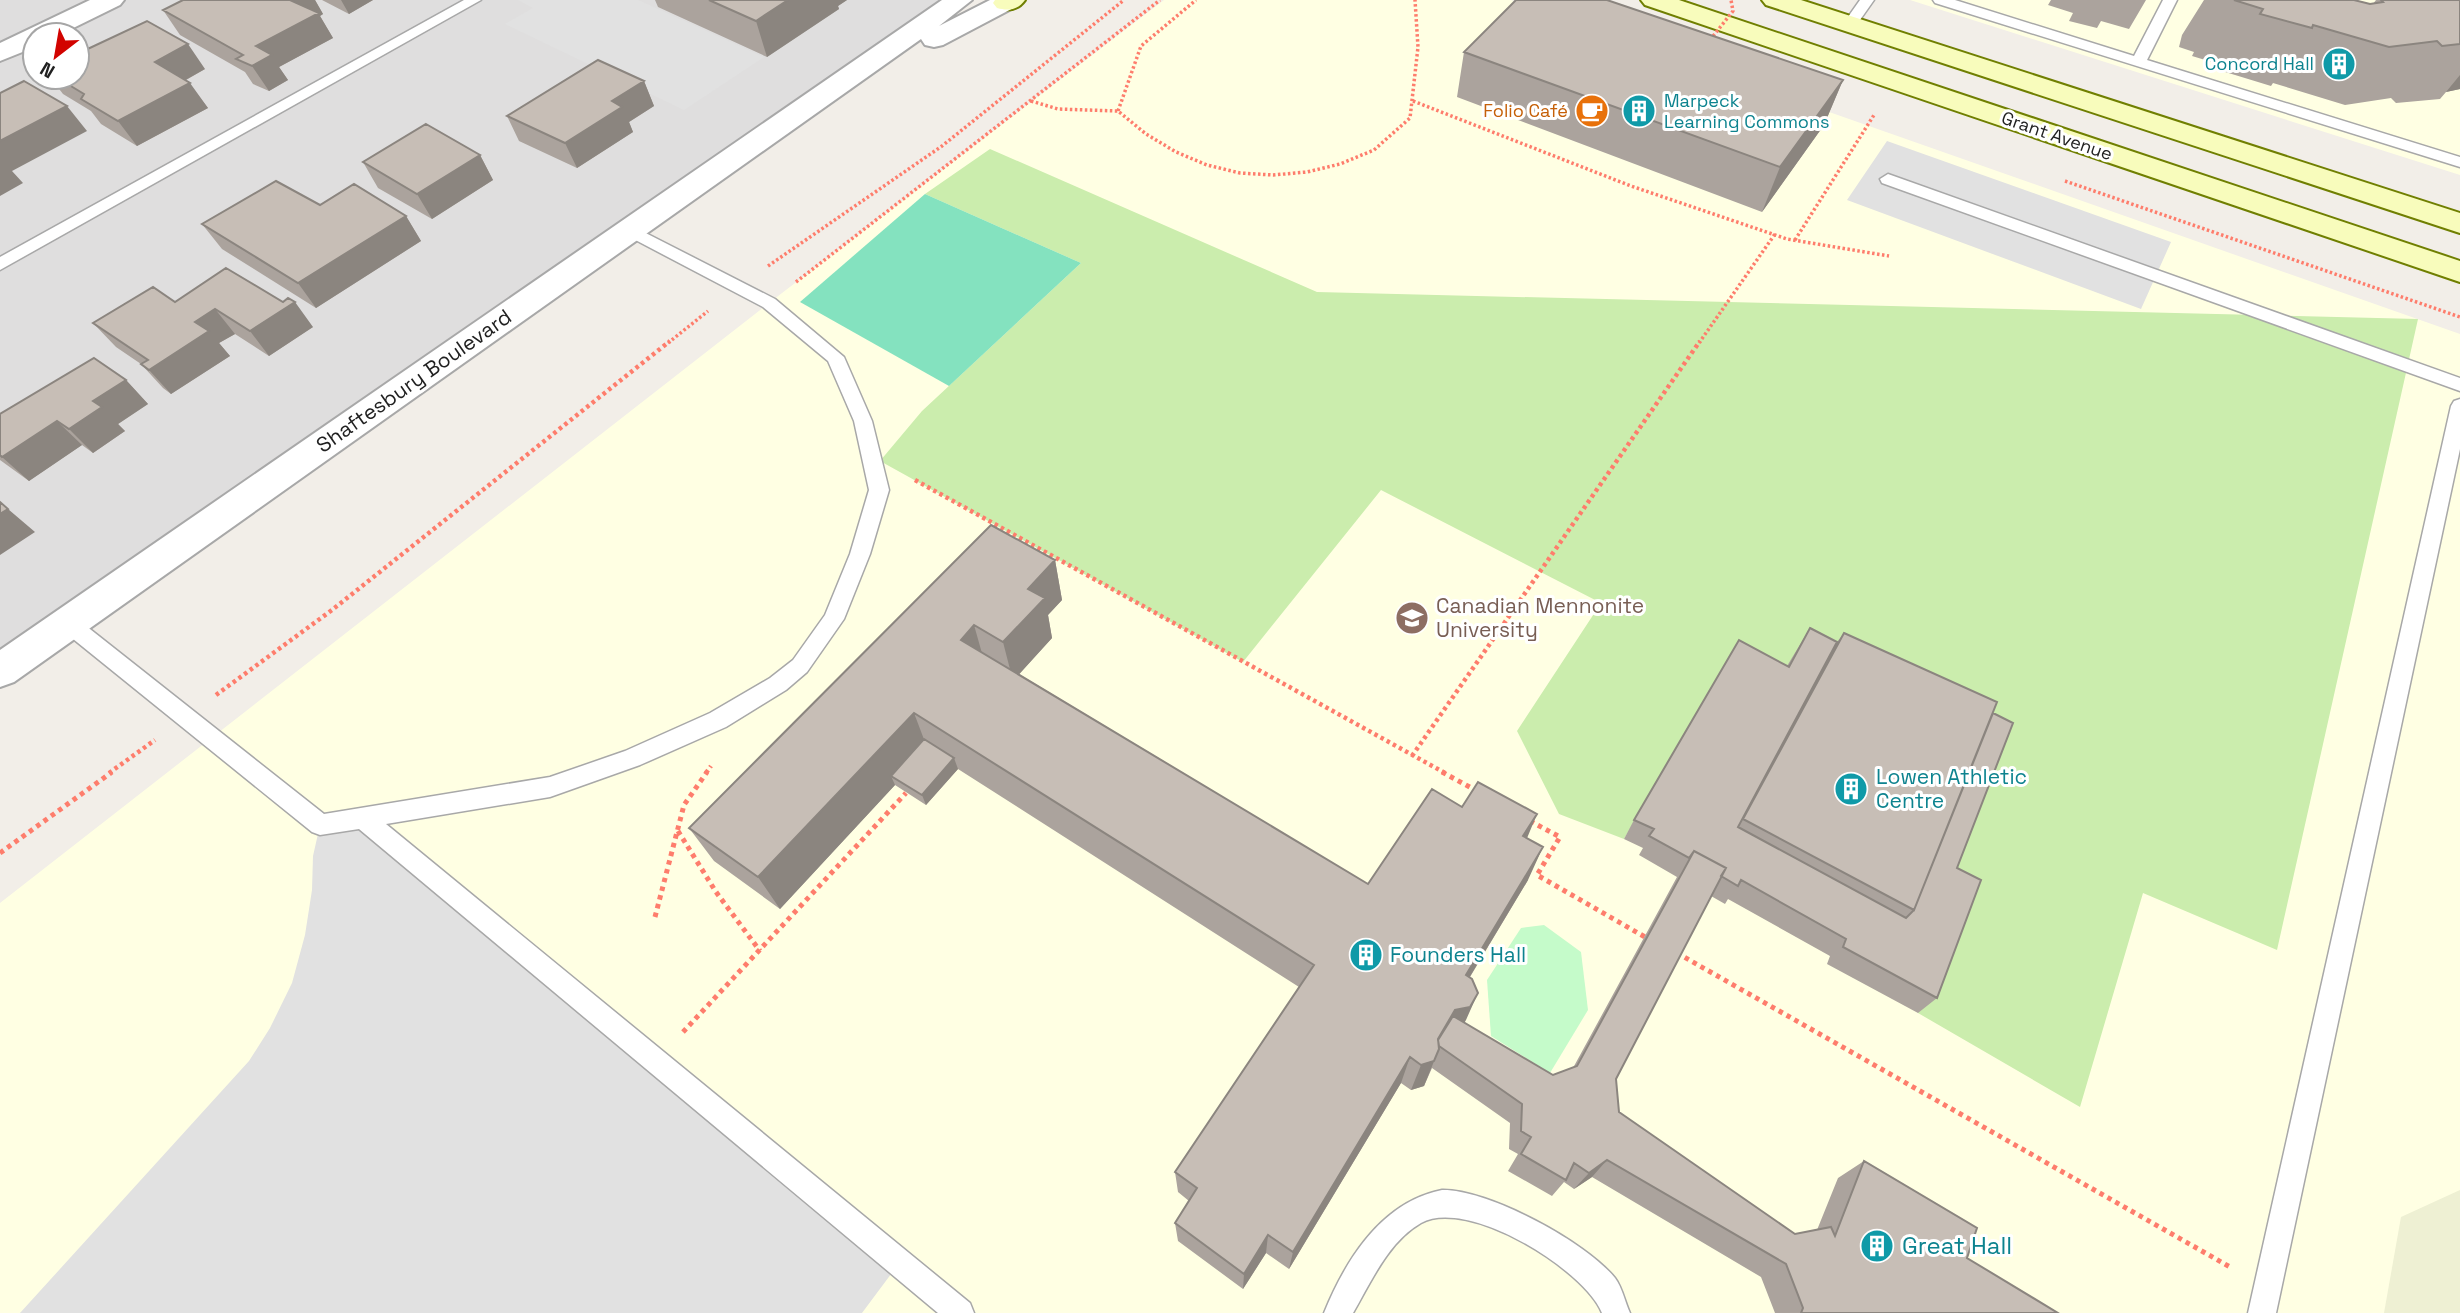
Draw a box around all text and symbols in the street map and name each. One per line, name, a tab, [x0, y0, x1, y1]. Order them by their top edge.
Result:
north arrow	[21, 21, 91, 91]
building icon: Concord Hall	[2320, 45, 2358, 83]
place label: Concord Hall	[2205, 52, 2314, 75]
text: N	[36, 56, 59, 84]
place label: Marpeck Learning Commons	[1664, 89, 1830, 133]
cafe icon: Folio Café	[1573, 92, 1611, 130]
building icon: Marpeck Learning Commons	[1620, 92, 1658, 130]
place label: Folio Café	[1483, 99, 1568, 122]
street label: Grant Avenue	[1999, 106, 2116, 165]
street label: Shaftesbury Boulevard	[311, 303, 517, 458]
place label: Canadian Mennonite University	[1436, 592, 1644, 643]
school or university icon: Canadian Mennonite University	[1393, 599, 1431, 637]
place label: Lowen Athletic Centre	[1876, 763, 2027, 814]
building icon: Lowen Athletic Centre	[1832, 770, 1870, 808]
building icon: Founders Hall	[1347, 936, 1385, 974]
place label: Founders Hall	[1390, 941, 1526, 968]
building icon: Great Hall	[1858, 1227, 1896, 1265]
place label: Great Hall	[1902, 1230, 2012, 1261]

